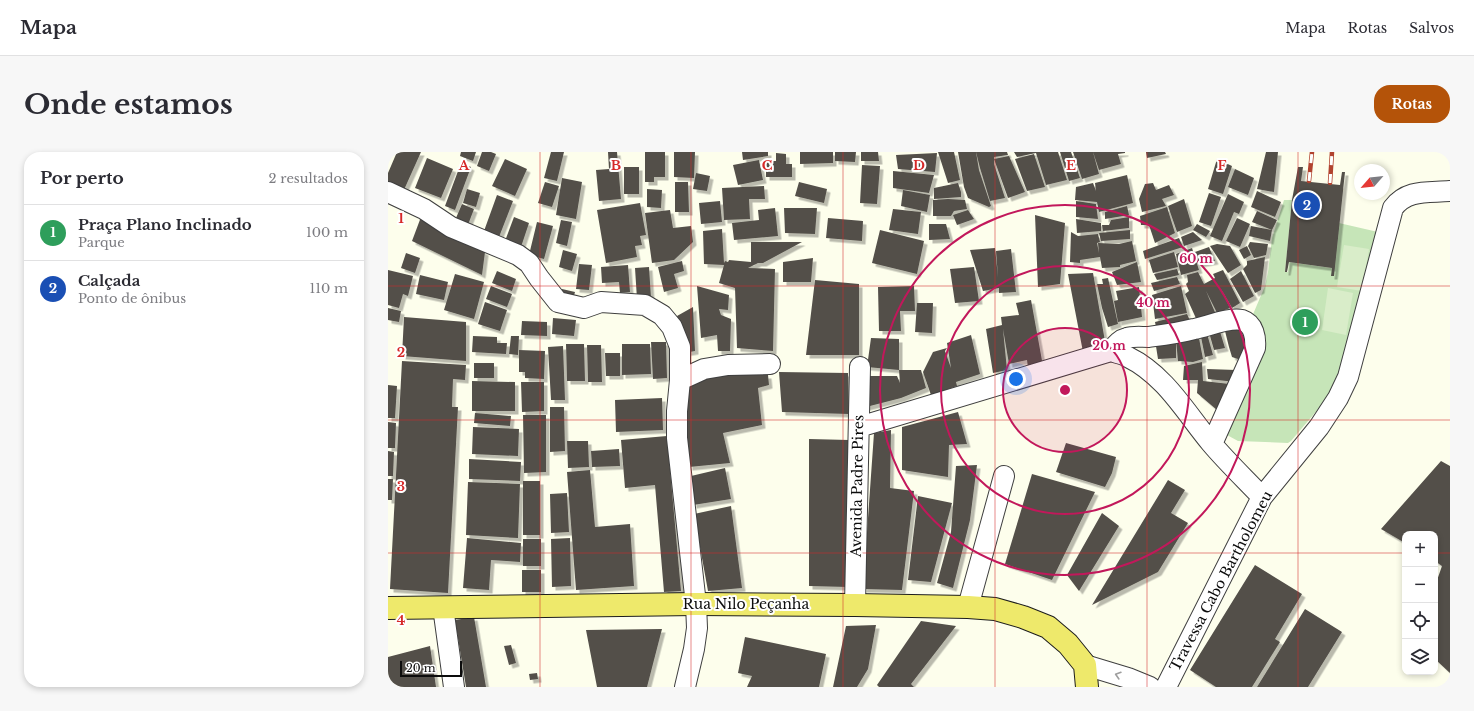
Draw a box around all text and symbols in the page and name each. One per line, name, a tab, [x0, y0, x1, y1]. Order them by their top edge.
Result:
text: Mapa	[20, 16, 77, 39]
text: Mapa	[1285, 19, 1326, 37]
text: Rotas	[1348, 19, 1387, 37]
text: Salvos	[1409, 19, 1454, 37]
button: Rotas	[1374, 85, 1450, 123]
text: Onde estamos	[24, 87, 233, 122]
text: A	[458, 157, 470, 174]
text: B	[611, 157, 621, 174]
text: C	[762, 157, 773, 174]
text: D	[913, 157, 925, 174]
text: E	[1066, 157, 1076, 174]
text: F	[1218, 157, 1227, 174]
north arrow	[1354, 164, 1390, 200]
text: Por perto	[40, 168, 124, 189]
text: 2 resultados	[269, 170, 348, 187]
pin: 2	[1294, 190, 1320, 220]
text: 1	[398, 210, 404, 227]
text: Praça Plano Inclinado	[78, 215, 252, 234]
text: 1	[50, 224, 56, 241]
text: 100 m	[306, 224, 348, 241]
text: Parque	[78, 234, 125, 251]
text: 60 m	[1179, 251, 1214, 266]
text: Calçada	[78, 271, 140, 290]
text: 2	[49, 280, 57, 297]
text: 110 m	[309, 280, 348, 297]
text: Ponto de ônibus	[78, 290, 186, 307]
text: 40 m	[1136, 295, 1170, 310]
pin: 1	[1292, 307, 1318, 337]
text: 20 m	[1092, 338, 1126, 353]
text: 2	[397, 344, 405, 361]
your location	[1006, 369, 1026, 389]
centre of rings	[1058, 383, 1072, 397]
street label: Avenida Padre Pires	[847, 415, 867, 558]
text: 3	[397, 478, 405, 495]
street label: Travessa Cabo Bartholomeu	[1166, 487, 1277, 674]
map controls	[1402, 531, 1438, 675]
button: +	[1402, 531, 1438, 567]
button: −	[1402, 567, 1438, 603]
street label: Rua Nilo Peçanha	[683, 595, 809, 613]
button: locate	[1402, 603, 1438, 639]
text: 4	[397, 612, 406, 629]
button: layers	[1402, 639, 1438, 675]
scale bar	[400, 659, 462, 678]
text: 20 m	[406, 661, 436, 675]
one-way arrow	[1115, 671, 1122, 680]

